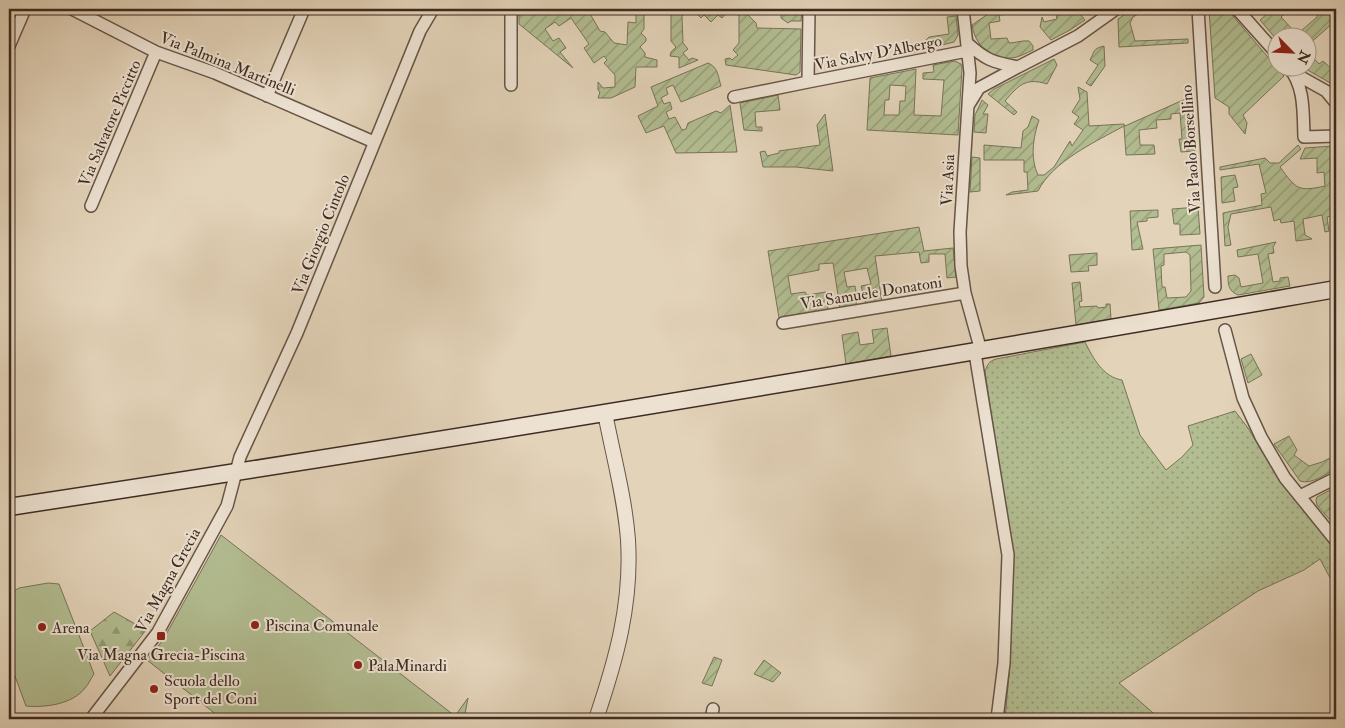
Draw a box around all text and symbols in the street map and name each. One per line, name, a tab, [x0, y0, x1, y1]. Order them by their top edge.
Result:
street label: Via Palmina Martinelli	[157, 28, 298, 100]
north arrow	[1268, 28, 1318, 78]
street label: Via Salvy D'Albergo	[813, 31, 944, 75]
text: N	[1293, 47, 1314, 67]
street label: Via Salvatore Piccitto	[74, 57, 146, 190]
street label: Via Paolo Borsellino	[1177, 84, 1205, 214]
street label: Via Asia	[937, 153, 959, 207]
street label: Via Giorgio Cintolo	[288, 171, 354, 298]
street label: Via Samuele Donatoni	[799, 272, 943, 314]
street label: Via Magna Grecia	[131, 524, 205, 636]
place label: Piscina Comunale	[265, 616, 379, 636]
place label: Arena	[51, 618, 90, 638]
marker: Piscina Comunale	[249, 619, 261, 631]
marker: Arena	[36, 621, 48, 633]
marker: Via Magna Grecia-Piscina	[155, 630, 167, 642]
place label: Via Magna Grecia-Piscina	[77, 645, 246, 665]
place label: PalaMinardi	[368, 656, 447, 676]
marker: PalaMinardi	[352, 659, 364, 671]
place label: Scuola dello Sport del Coni	[164, 671, 257, 710]
marker: Scuola dello Sport del Coni	[148, 683, 160, 695]

